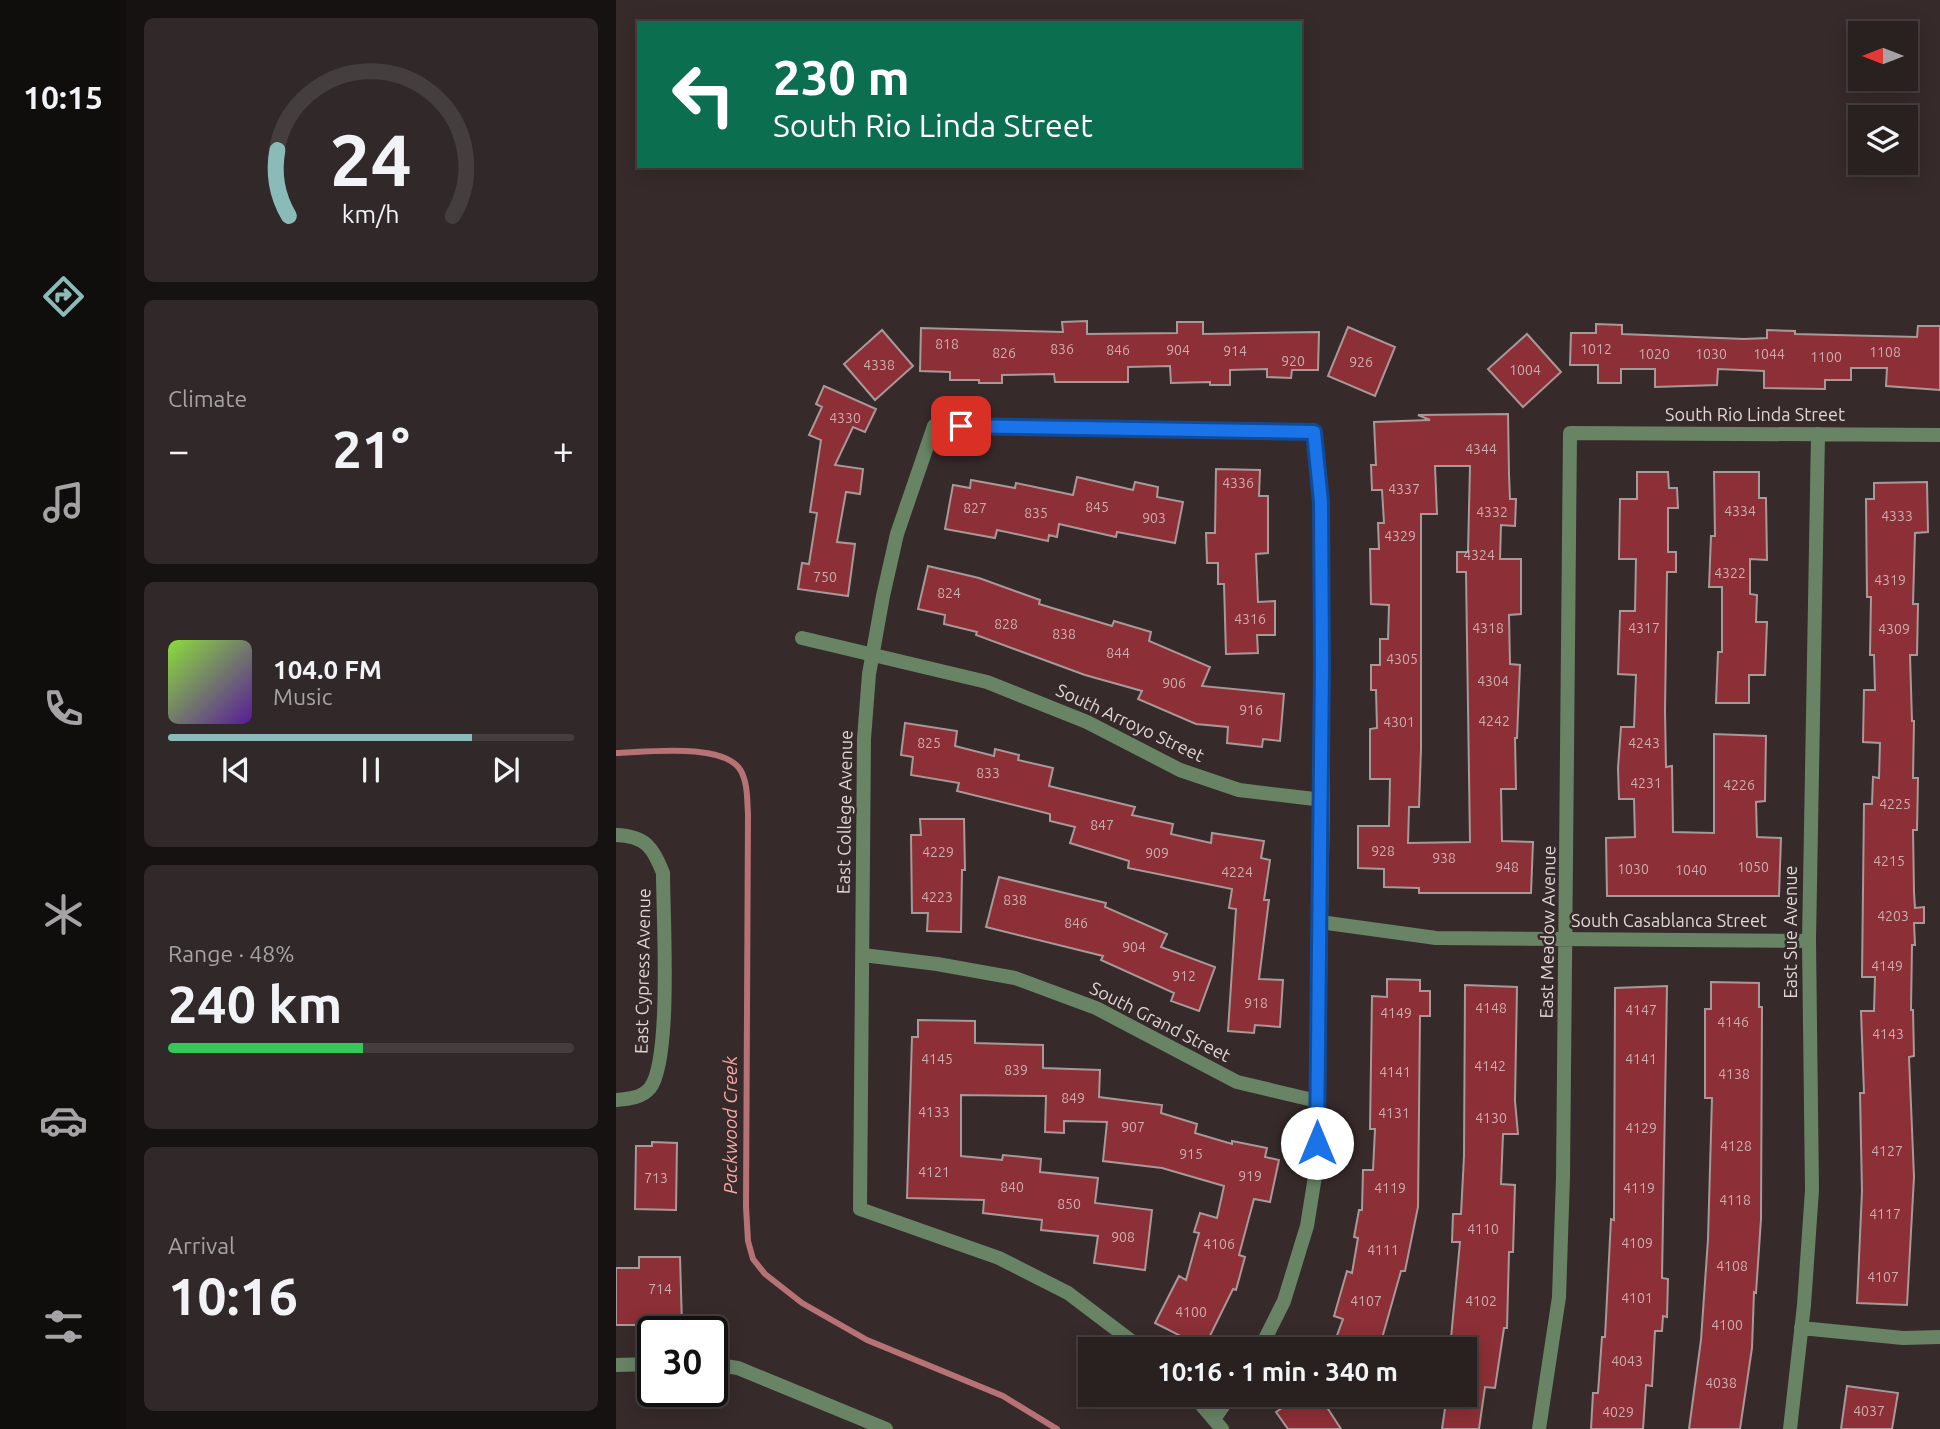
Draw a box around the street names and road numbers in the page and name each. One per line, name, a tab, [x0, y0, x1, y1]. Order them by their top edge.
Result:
street label: South Rio Linda Street	[1665, 404, 1845, 424]
street label: South Arroyo Street	[1053, 679, 1208, 765]
street label: East College Avenue	[833, 730, 855, 894]
street label: East Meadow Avenue	[1535, 845, 1559, 1019]
street label: East Sue Avenue	[1780, 866, 1800, 998]
street label: East Cypress Avenue	[631, 888, 653, 1054]
street label: South Casablanca Street	[1571, 910, 1767, 930]
street label: South Grand Street	[1087, 977, 1234, 1065]

